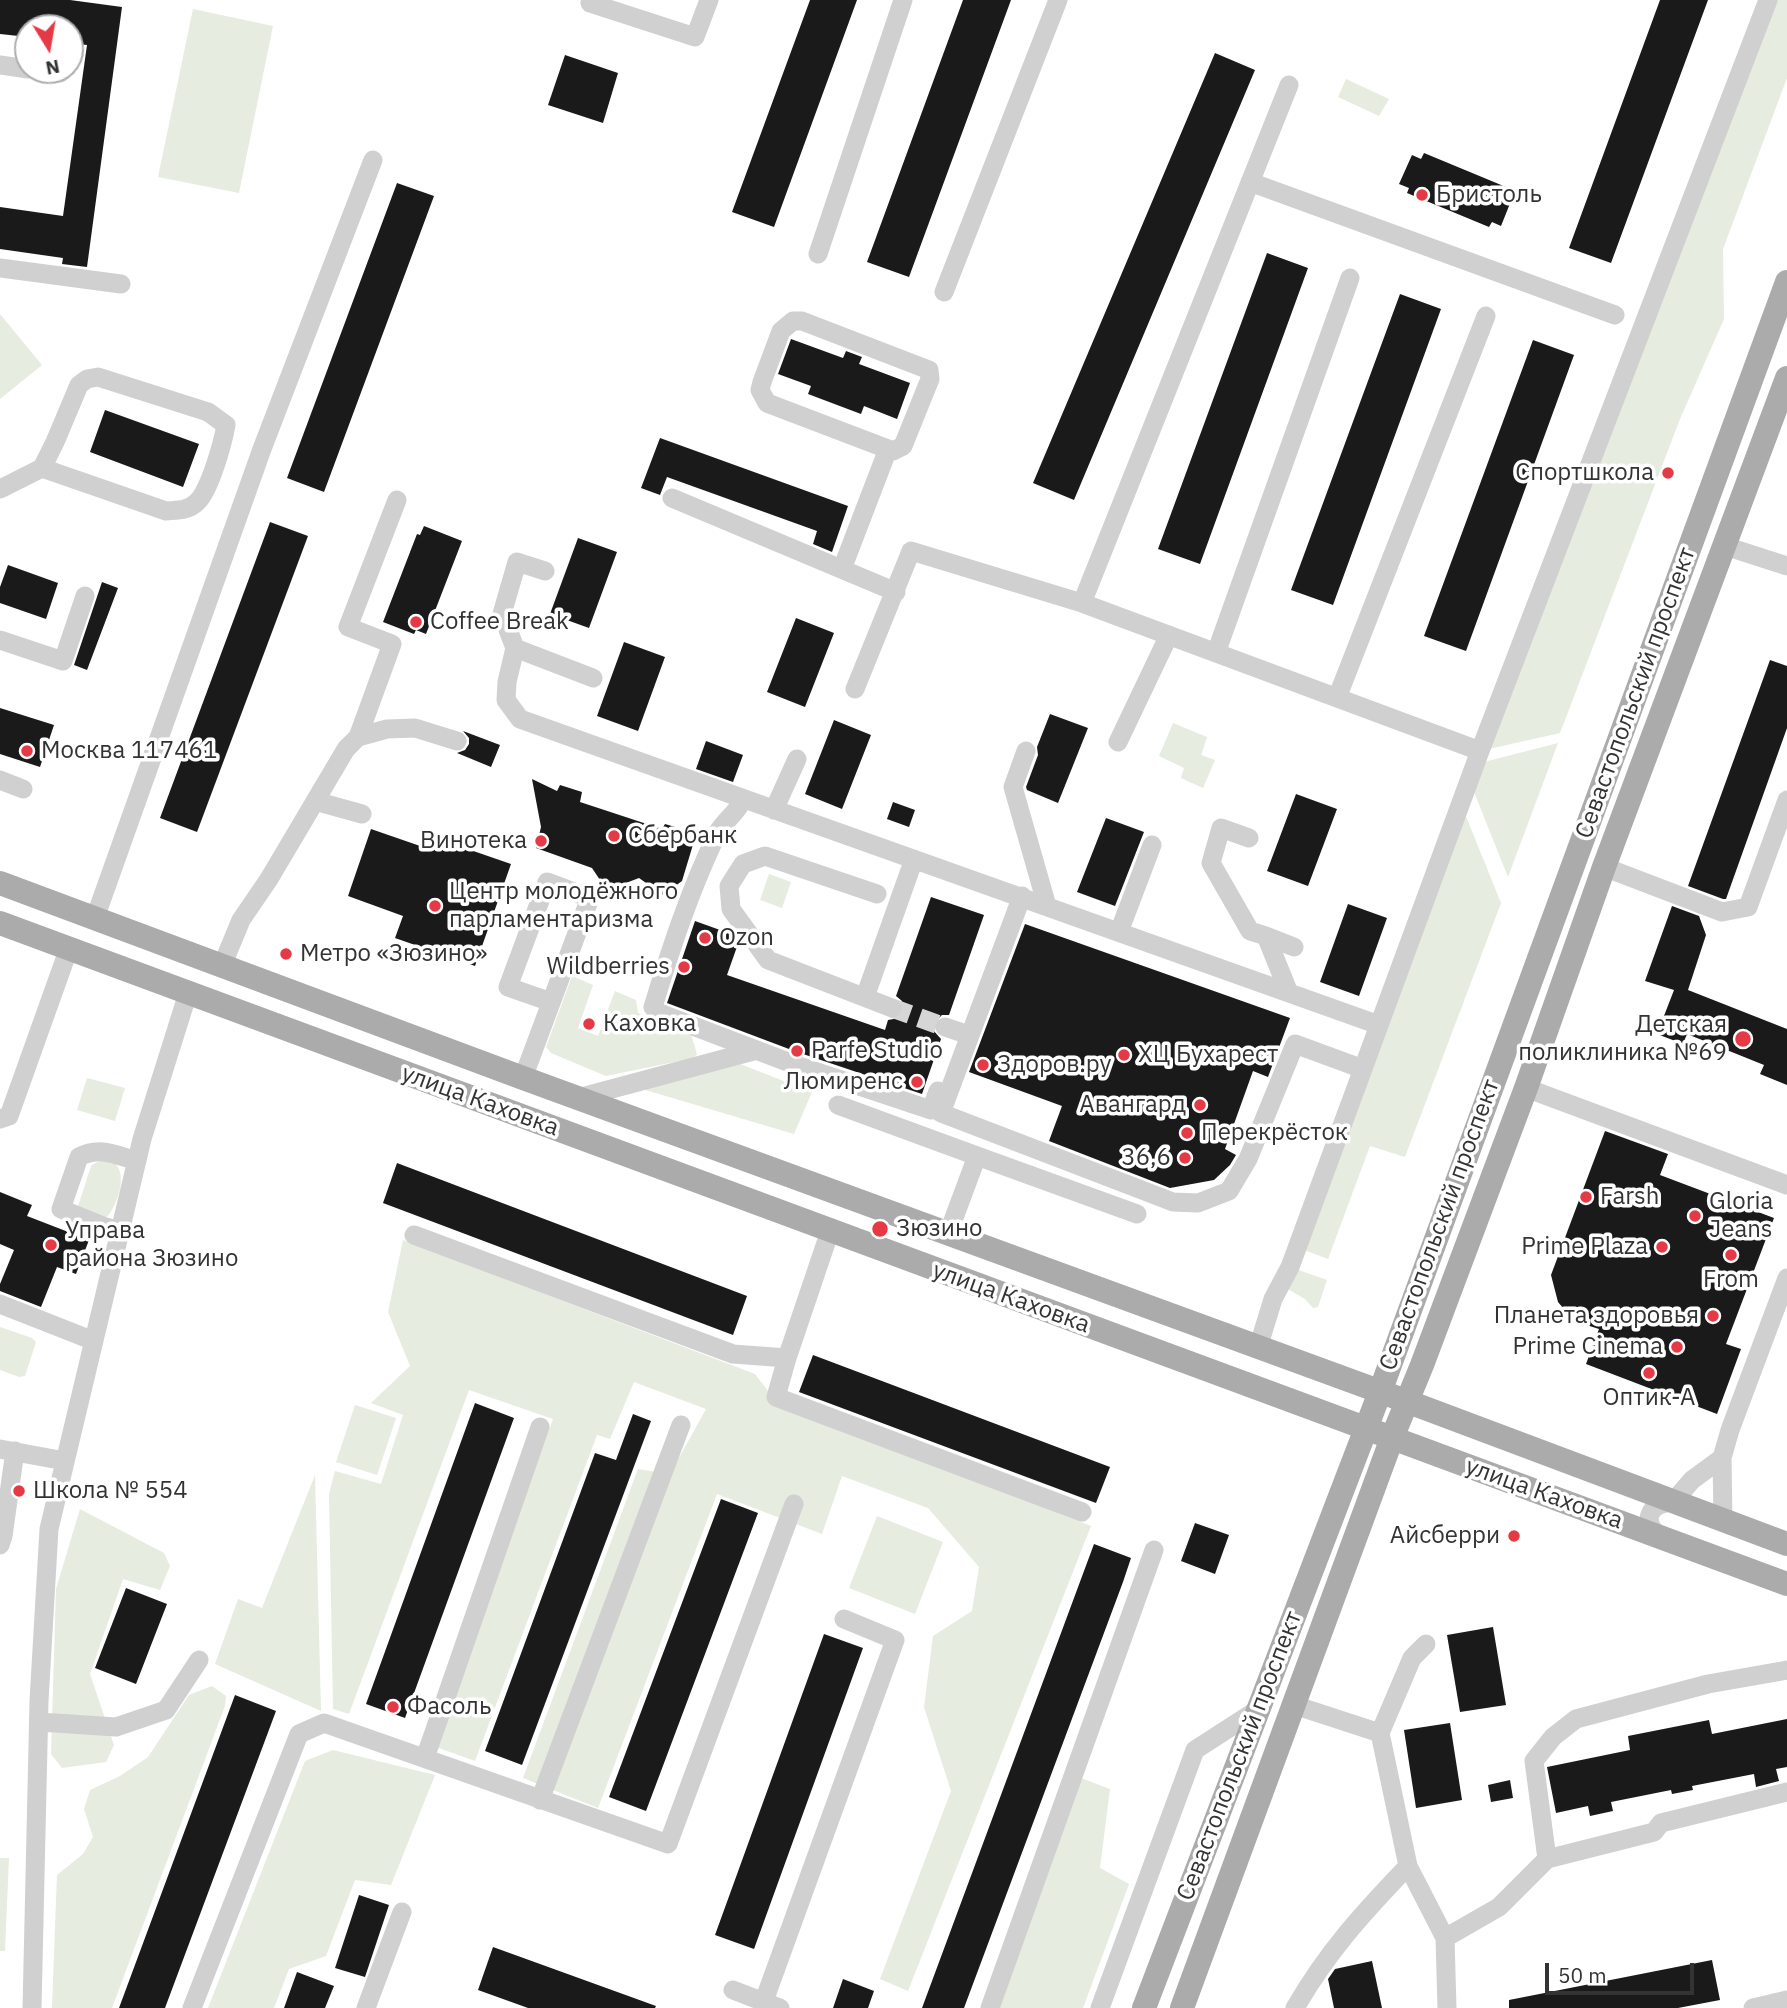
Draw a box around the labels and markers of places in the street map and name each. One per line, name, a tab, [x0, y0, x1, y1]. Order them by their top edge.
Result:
place label: Бристоль	[1436, 181, 1542, 209]
marker: Бристоль	[1414, 187, 1430, 203]
place label: Спортшкола	[1515, 459, 1654, 487]
marker: Спортшкола	[1660, 465, 1676, 481]
place label: Coffee Break	[430, 608, 569, 636]
marker: Coffee Break	[408, 614, 424, 630]
place label: Москва 117461	[41, 737, 217, 765]
marker: Москва 117461	[19, 743, 35, 759]
place label: Сбербанк	[628, 822, 737, 850]
place label: Винотека	[420, 827, 527, 855]
marker: Сбербанк	[606, 828, 622, 844]
marker: Винотека	[533, 833, 549, 849]
place label: Центр молодёжного парламентаризма	[449, 878, 678, 934]
marker: Центр молодёжного парламентаризма	[427, 898, 443, 914]
place label: Ozon	[719, 924, 774, 952]
marker: Ozon	[697, 930, 713, 946]
place label: Метро «Зюзино»	[300, 940, 487, 968]
marker: Метро «Зюзино»	[278, 946, 294, 962]
place label: Wildberries	[547, 953, 670, 981]
marker: Wildberries	[676, 959, 692, 975]
place label: Каховка	[603, 1010, 696, 1038]
place label: Детская поликлиника №69	[1518, 1011, 1727, 1067]
marker: Каховка	[581, 1016, 597, 1032]
marker: Детская поликлиника №69	[1733, 1029, 1753, 1049]
place label: Parfe Studio	[811, 1037, 943, 1065]
place label: ХЦ Бухарест	[1138, 1041, 1278, 1069]
marker: Parfe Studio	[789, 1043, 805, 1059]
marker: ХЦ Бухарест	[1116, 1047, 1132, 1063]
place label: Здоров.ру	[997, 1051, 1112, 1079]
marker: Здоров.ру	[975, 1057, 991, 1073]
place label: Люмиренс	[784, 1068, 903, 1096]
marker: Люмиренс	[909, 1074, 925, 1090]
place label: Авангард	[1079, 1091, 1186, 1119]
marker: Авангард	[1192, 1097, 1208, 1113]
place label: Перекрёсток	[1201, 1119, 1348, 1147]
marker: Перекрёсток	[1179, 1125, 1195, 1141]
place label: 36,6	[1121, 1144, 1171, 1172]
marker: 36,6	[1177, 1150, 1193, 1166]
place label: Farsh	[1600, 1183, 1659, 1211]
place label: Gloria Jeans	[1709, 1188, 1773, 1244]
marker: Farsh	[1578, 1189, 1594, 1205]
marker: Gloria Jeans	[1687, 1208, 1703, 1224]
place label: Зюзино	[896, 1215, 982, 1243]
place label: Управа района Зюзино	[65, 1217, 238, 1273]
marker: Зюзино	[870, 1219, 890, 1239]
place label: Prime Plaza	[1521, 1233, 1648, 1261]
marker: Управа района Зюзино	[43, 1237, 59, 1253]
marker: Prime Plaza	[1654, 1239, 1670, 1255]
marker: From	[1723, 1247, 1739, 1263]
place label: From	[1703, 1266, 1759, 1294]
place label: Планета здоровья	[1494, 1302, 1699, 1330]
marker: Планета здоровья	[1705, 1308, 1721, 1324]
place label: Prime Cinema	[1513, 1333, 1663, 1361]
marker: Prime Cinema	[1669, 1339, 1685, 1355]
marker: Оптик-А	[1641, 1365, 1657, 1381]
place label: Оптик-А	[1603, 1384, 1695, 1412]
place label: Школа № 554	[33, 1477, 188, 1505]
marker: Школа № 554	[11, 1483, 27, 1499]
place label: Айсберри	[1390, 1522, 1500, 1550]
marker: Айсберри	[1506, 1528, 1522, 1544]
place label: Фасоль	[407, 1693, 491, 1721]
marker: Фасоль	[385, 1699, 401, 1715]

